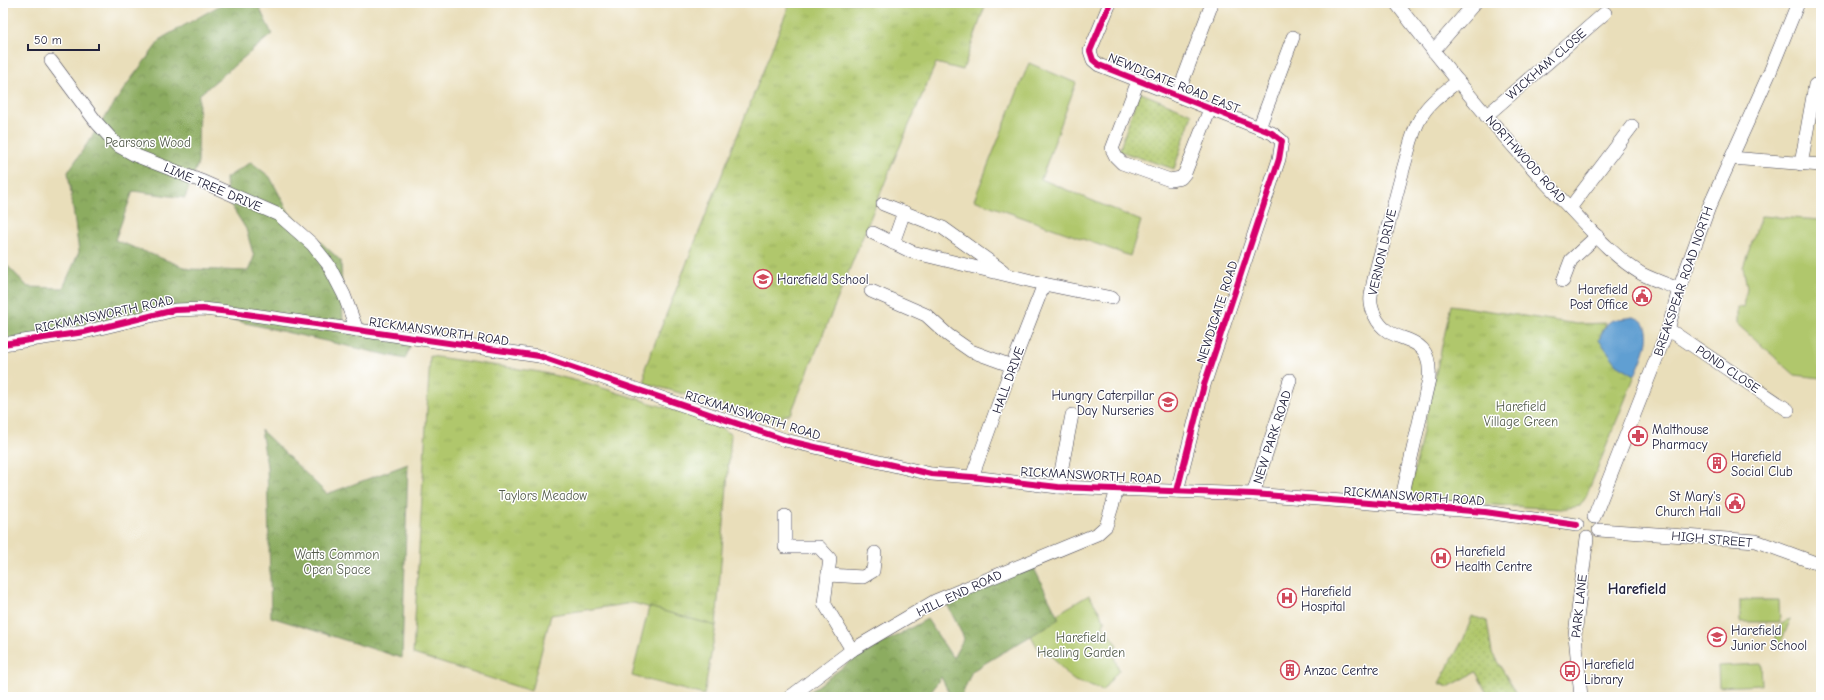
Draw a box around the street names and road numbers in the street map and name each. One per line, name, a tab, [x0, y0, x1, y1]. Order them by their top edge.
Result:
street label: WICKHAM CLOSE	[1503, 25, 1589, 103]
street label: NEWDIGATE ROAD EAST	[1106, 50, 1242, 116]
street label: NORTHWOOD ROAD	[1483, 112, 1569, 206]
street label: LIME TREE DRIVE	[162, 160, 264, 214]
street label: BREAKSPEAR ROAD NORTH	[1650, 204, 1716, 358]
street label: VERNON DRIVE	[1365, 207, 1399, 297]
street label: NEWDIGATE ROAD	[1193, 259, 1241, 365]
street label: RICKMANSWORTH ROAD	[33, 292, 175, 336]
street label: RICKMANSWORTH ROAD	[368, 314, 510, 348]
street label: POND CLOSE	[1693, 342, 1763, 396]
street label: HALL DRIVE	[989, 344, 1027, 416]
street label: RICKMANSWORTH ROAD	[683, 387, 823, 443]
street label: NEW PARK ROAD	[1250, 388, 1294, 486]
street label: RICKMANSWORTH ROAD	[1020, 464, 1162, 486]
street label: RICKMANSWORTH ROAD	[1343, 484, 1485, 508]
street label: HIGH STREET	[1671, 528, 1753, 550]
street label: HILL END ROAD	[914, 567, 1004, 619]
street label: PARK LANE	[1568, 573, 1590, 639]

